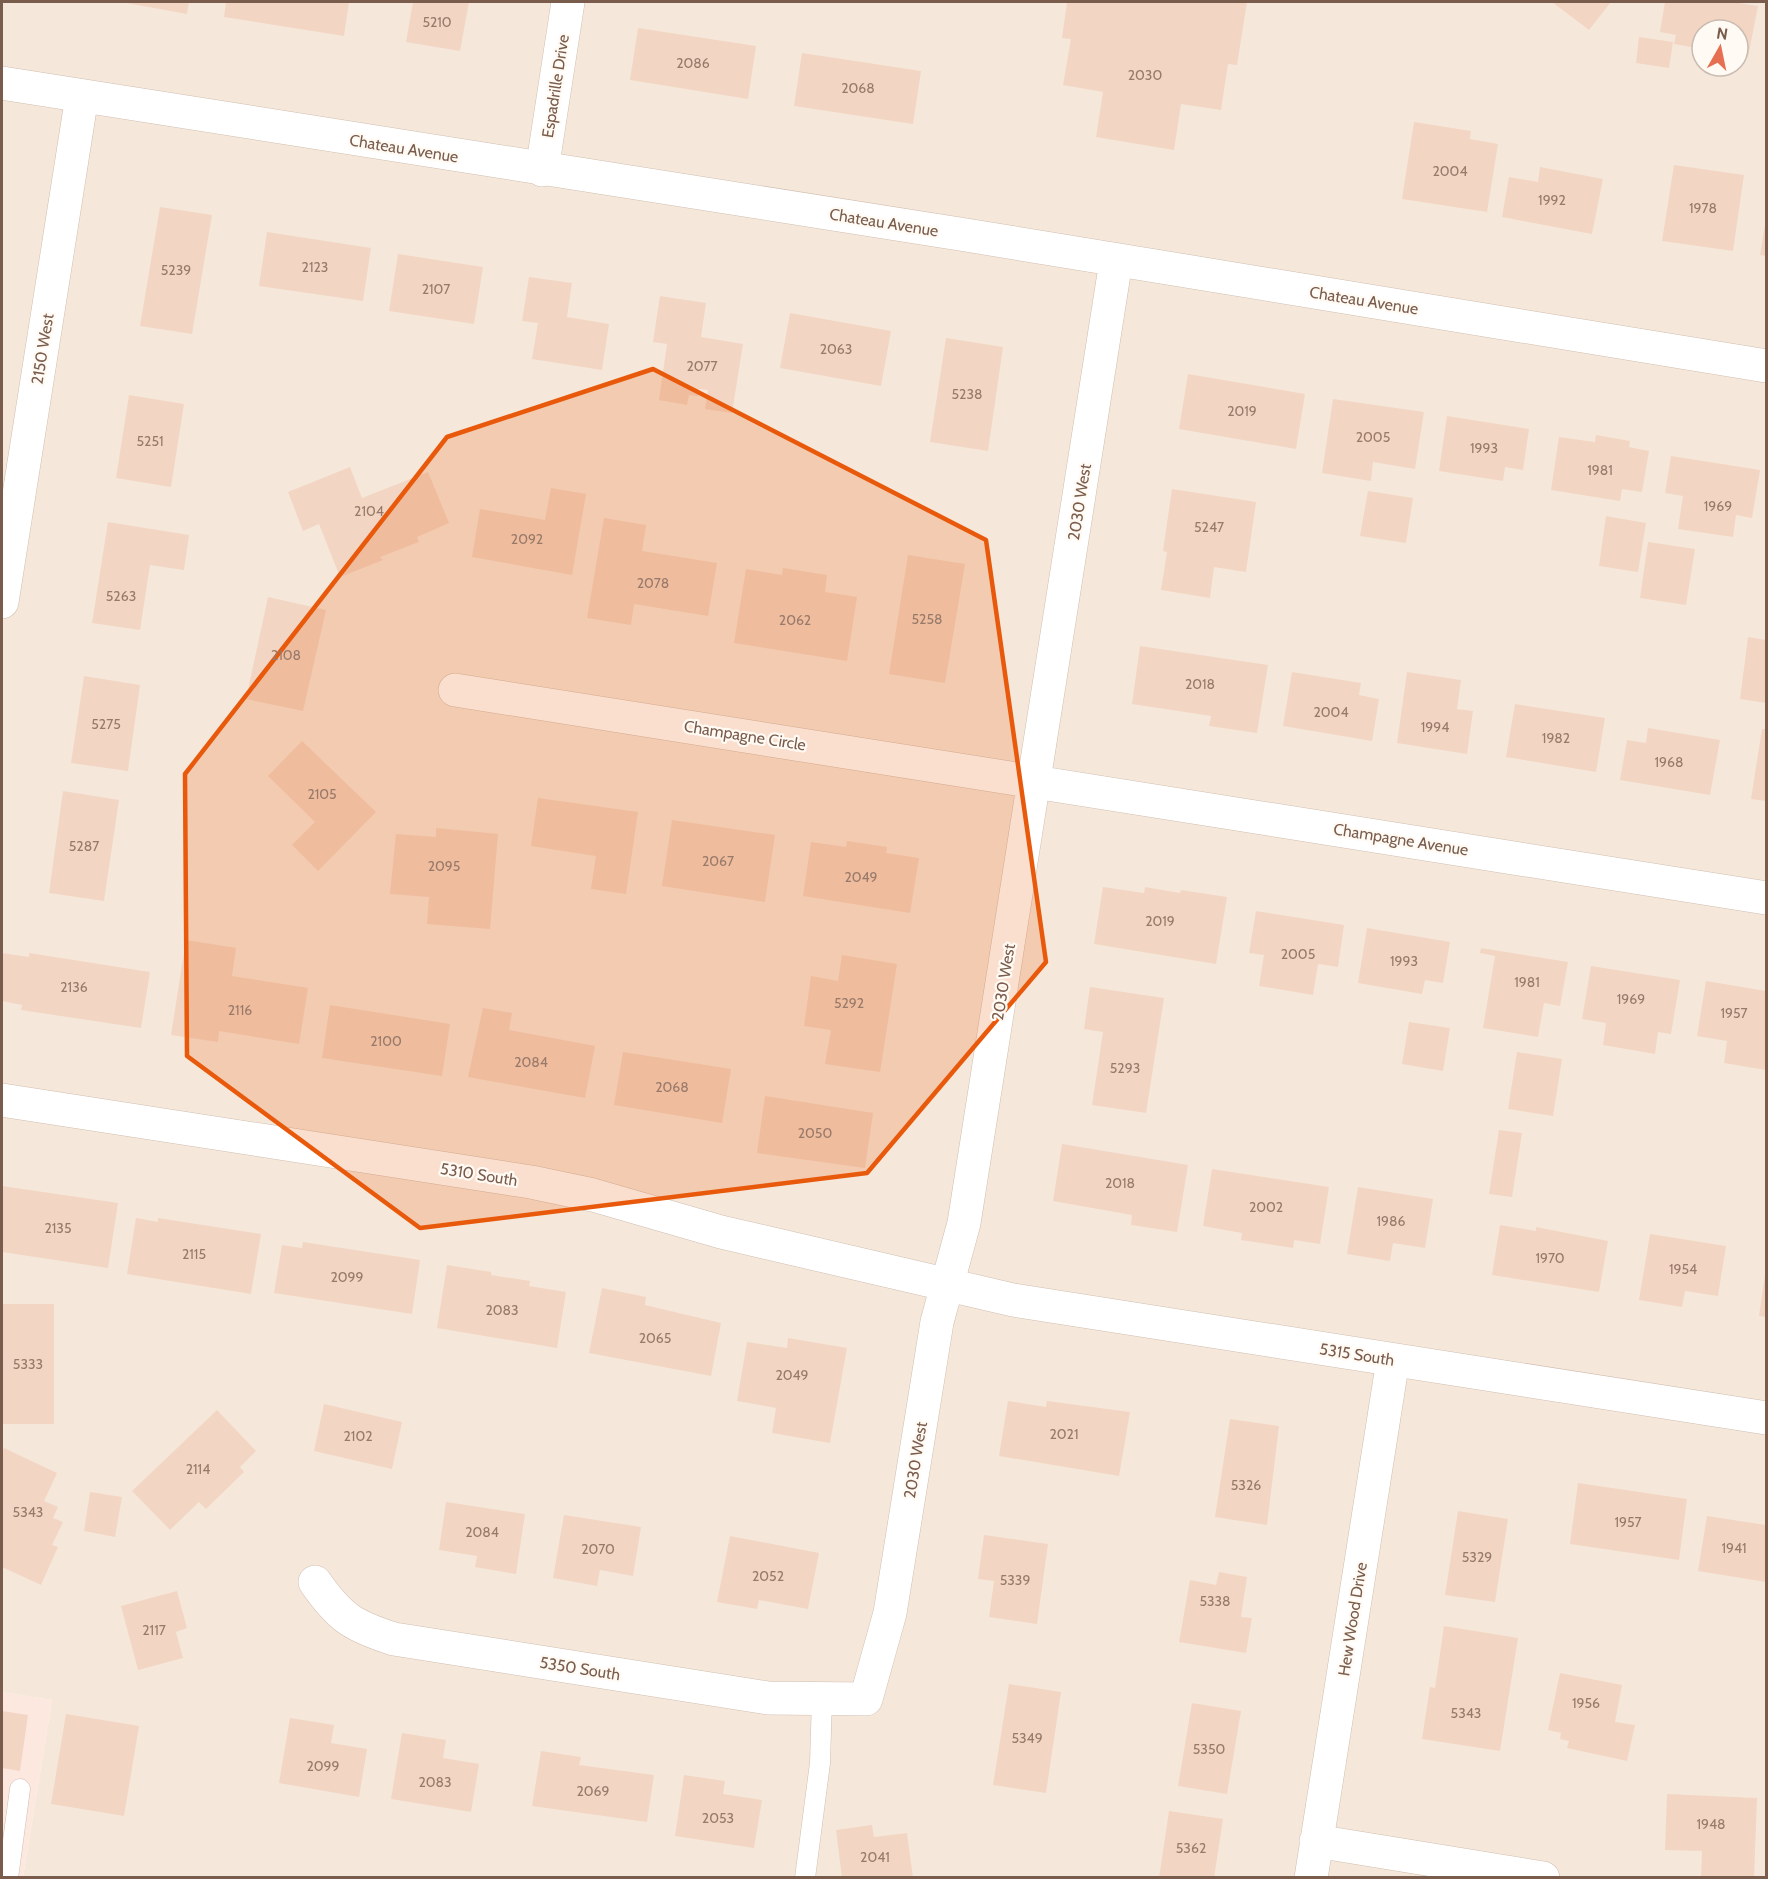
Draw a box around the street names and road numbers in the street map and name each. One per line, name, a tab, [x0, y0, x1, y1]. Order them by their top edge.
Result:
street label: Espadrille Drive	[538, 33, 573, 139]
street label: Chateau Avenue	[348, 131, 460, 166]
street label: Chateau Avenue	[828, 205, 940, 240]
street label: Chateau Avenue	[1308, 283, 1420, 318]
street label: 2150 West	[27, 312, 58, 386]
street label: 2030 West	[1064, 462, 1095, 542]
street label: Champagne Circle	[683, 716, 807, 755]
street label: Champagne Avenue	[1332, 819, 1470, 860]
street label: 2030 West	[988, 942, 1019, 1022]
street label: 5310 South	[439, 1159, 519, 1190]
street label: 5315 South	[1318, 1339, 1396, 1370]
street label: 2030 West	[900, 1420, 931, 1500]
street label: Hew Wood Drive	[1334, 1561, 1371, 1677]
street label: 5350 South	[538, 1653, 622, 1684]

